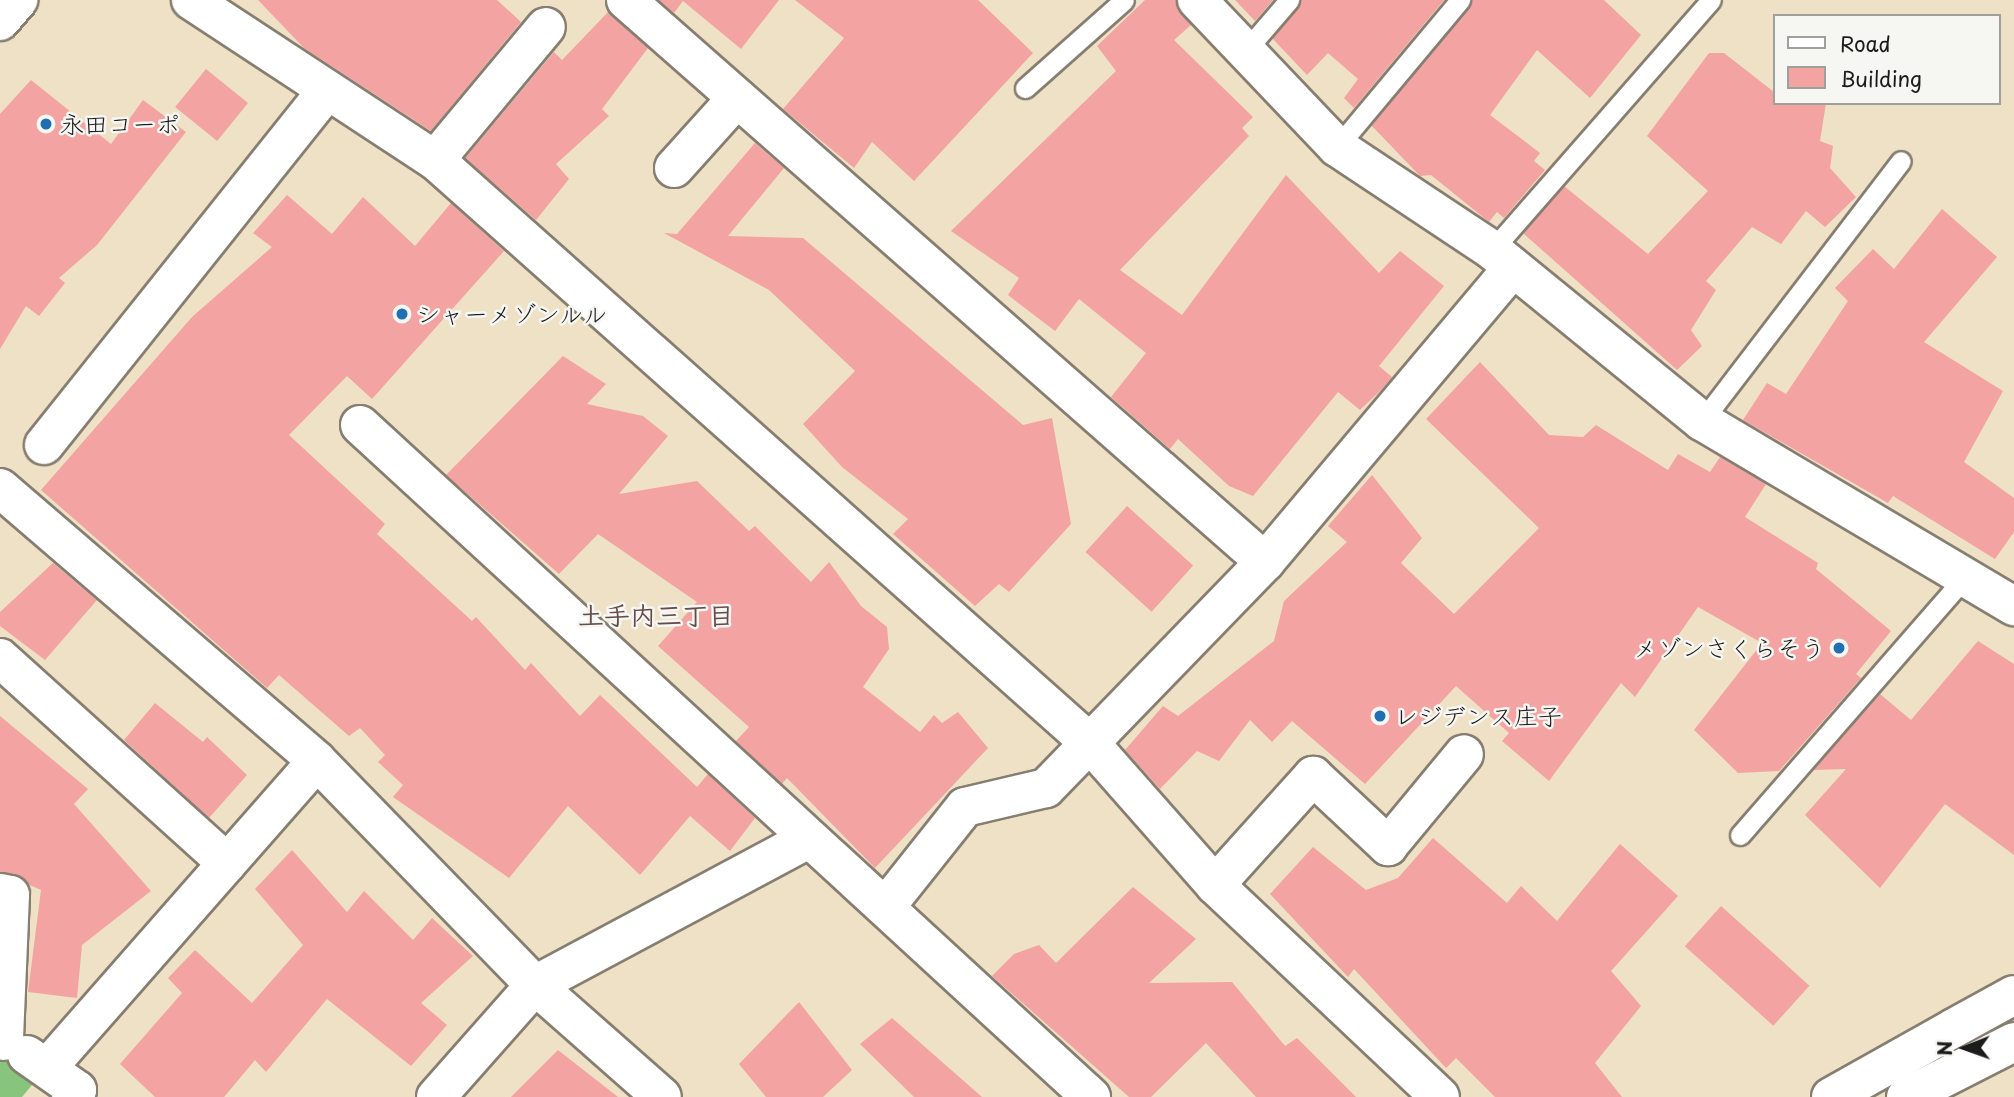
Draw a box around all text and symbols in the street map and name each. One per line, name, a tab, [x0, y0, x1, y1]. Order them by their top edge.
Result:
legend	[1772, 14, 2000, 105]
text: Road	[1840, 27, 1891, 59]
text: Building	[1840, 62, 1922, 94]
place label: 永田コーポ	[60, 110, 180, 138]
marker: 永田コーポ	[38, 116, 54, 132]
place label: シャーメゾンルル	[416, 300, 608, 328]
marker: シャーメゾンルル	[394, 306, 410, 322]
district label: 土手内三丁目	[578, 599, 734, 631]
place label: メゾンさくらそう	[1633, 634, 1825, 662]
marker: メゾンさくらそう	[1831, 640, 1847, 656]
place label: レジデンス庄子	[1394, 702, 1562, 730]
marker: レジデンス庄子	[1372, 708, 1388, 724]
north arrow	[1930, 1013, 2000, 1083]
text: N	[1930, 1041, 1958, 1056]

